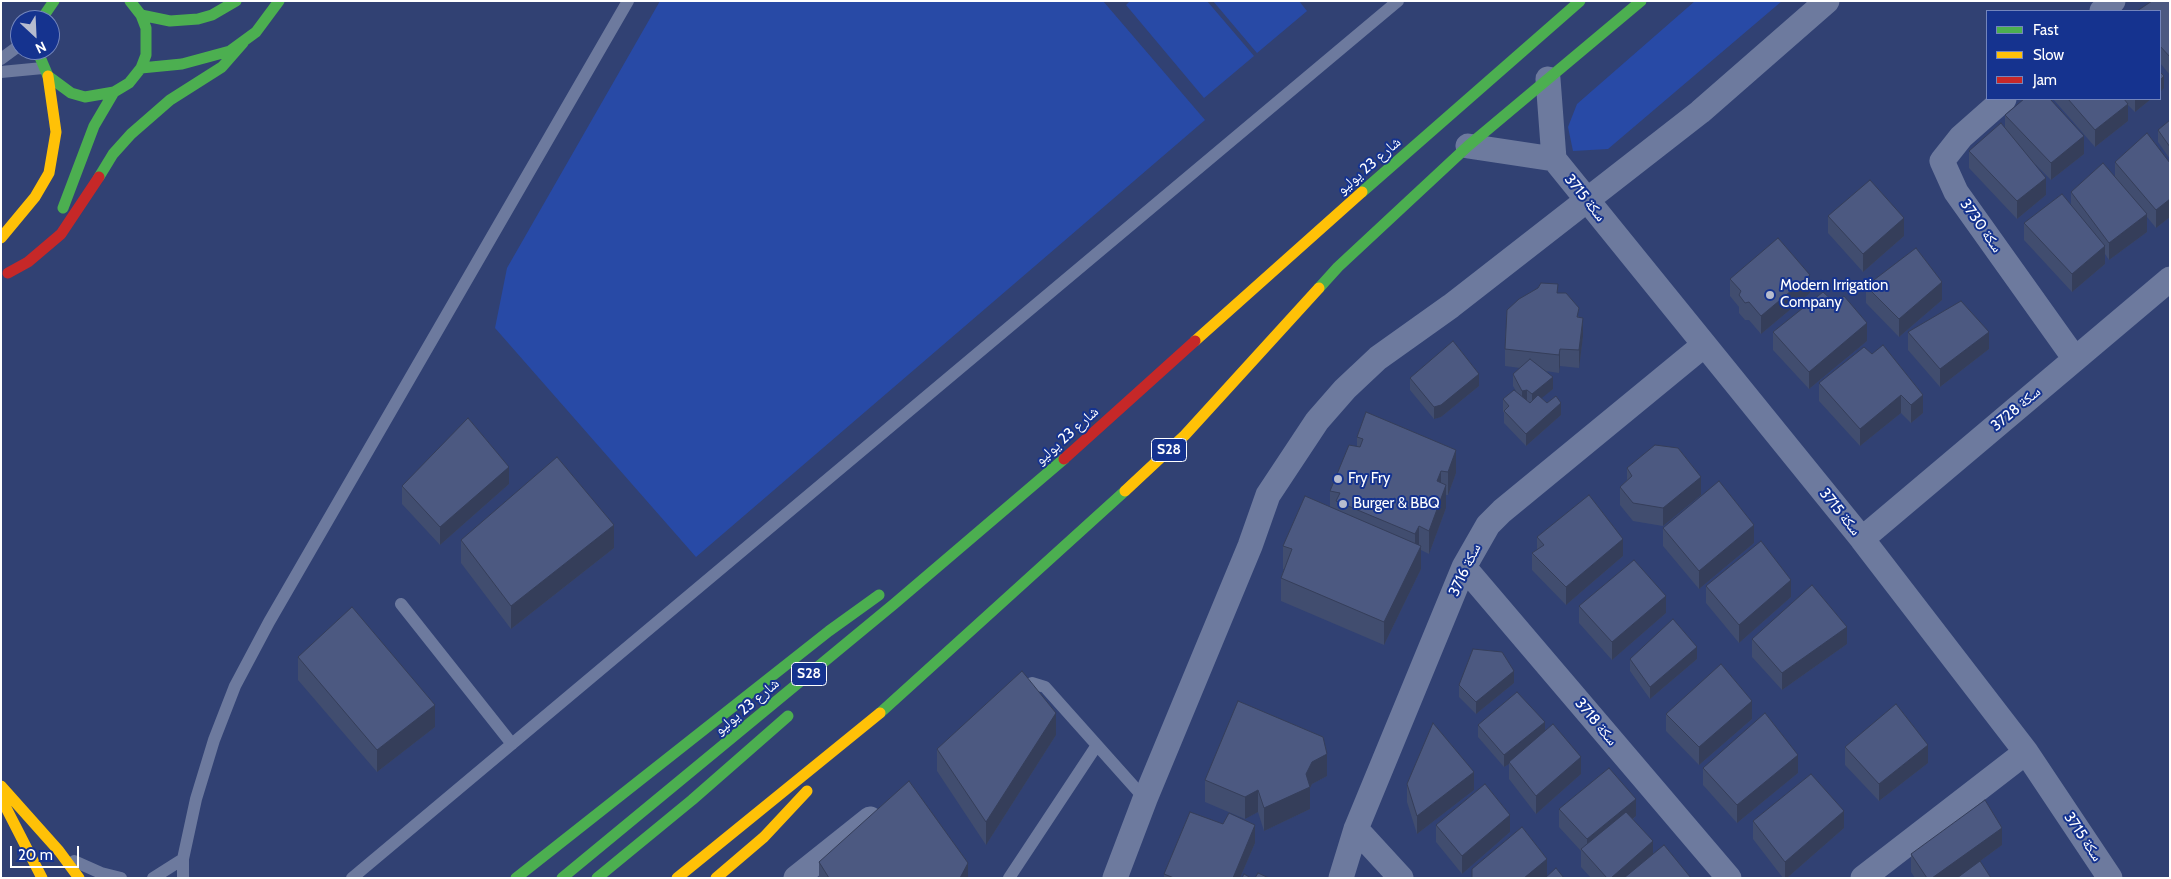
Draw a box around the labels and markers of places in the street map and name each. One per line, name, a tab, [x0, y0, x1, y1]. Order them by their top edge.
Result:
place label: Modern Irrigation Company	[1780, 277, 1888, 312]
marker: Modern Irrigation Company	[1764, 289, 1776, 301]
place label: Fry Fry	[1348, 470, 1390, 488]
marker: Fry Fry	[1332, 473, 1344, 485]
place label: Burger & BBQ	[1353, 495, 1440, 513]
marker: Burger & BBQ	[1337, 498, 1349, 510]

